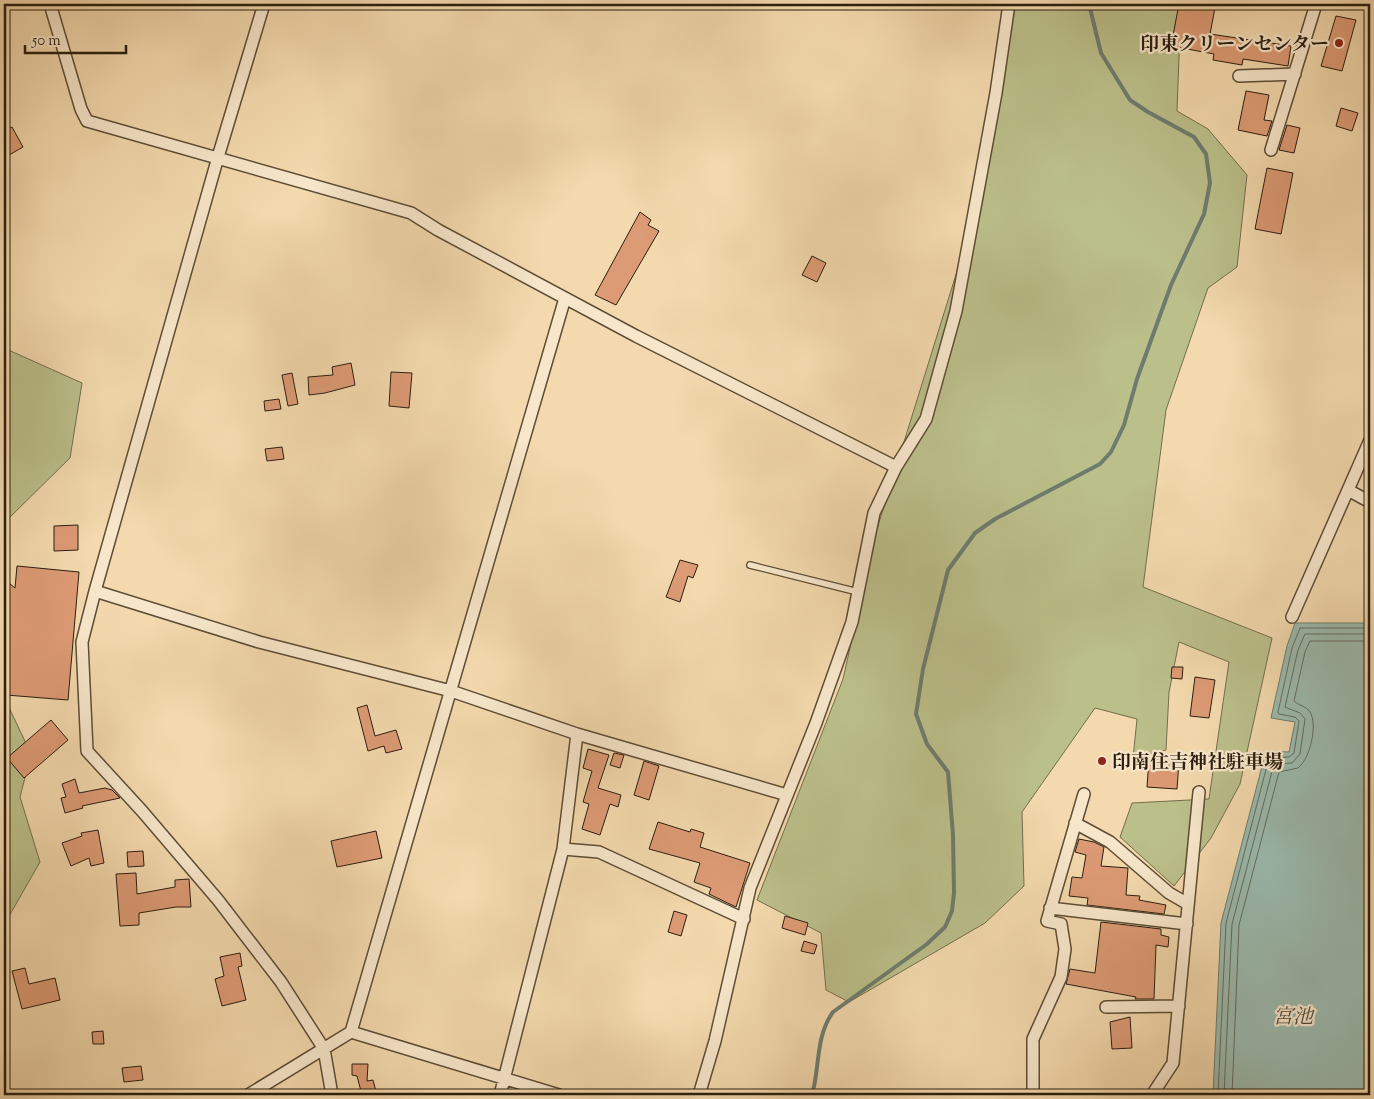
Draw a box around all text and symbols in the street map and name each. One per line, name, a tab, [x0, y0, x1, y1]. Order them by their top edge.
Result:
scale bar	[25, 22, 126, 54]
text: 50 m	[31, 31, 61, 52]
place label: 印東クリーンセンター	[1140, 32, 1329, 59]
marker: 印東クリーンセンター	[1333, 37, 1345, 49]
place label: 印南住吉神社駐車場	[1112, 750, 1283, 777]
marker: 印南住吉神社駐車場	[1096, 755, 1108, 767]
water label: 宮池	[1273, 1004, 1315, 1033]

